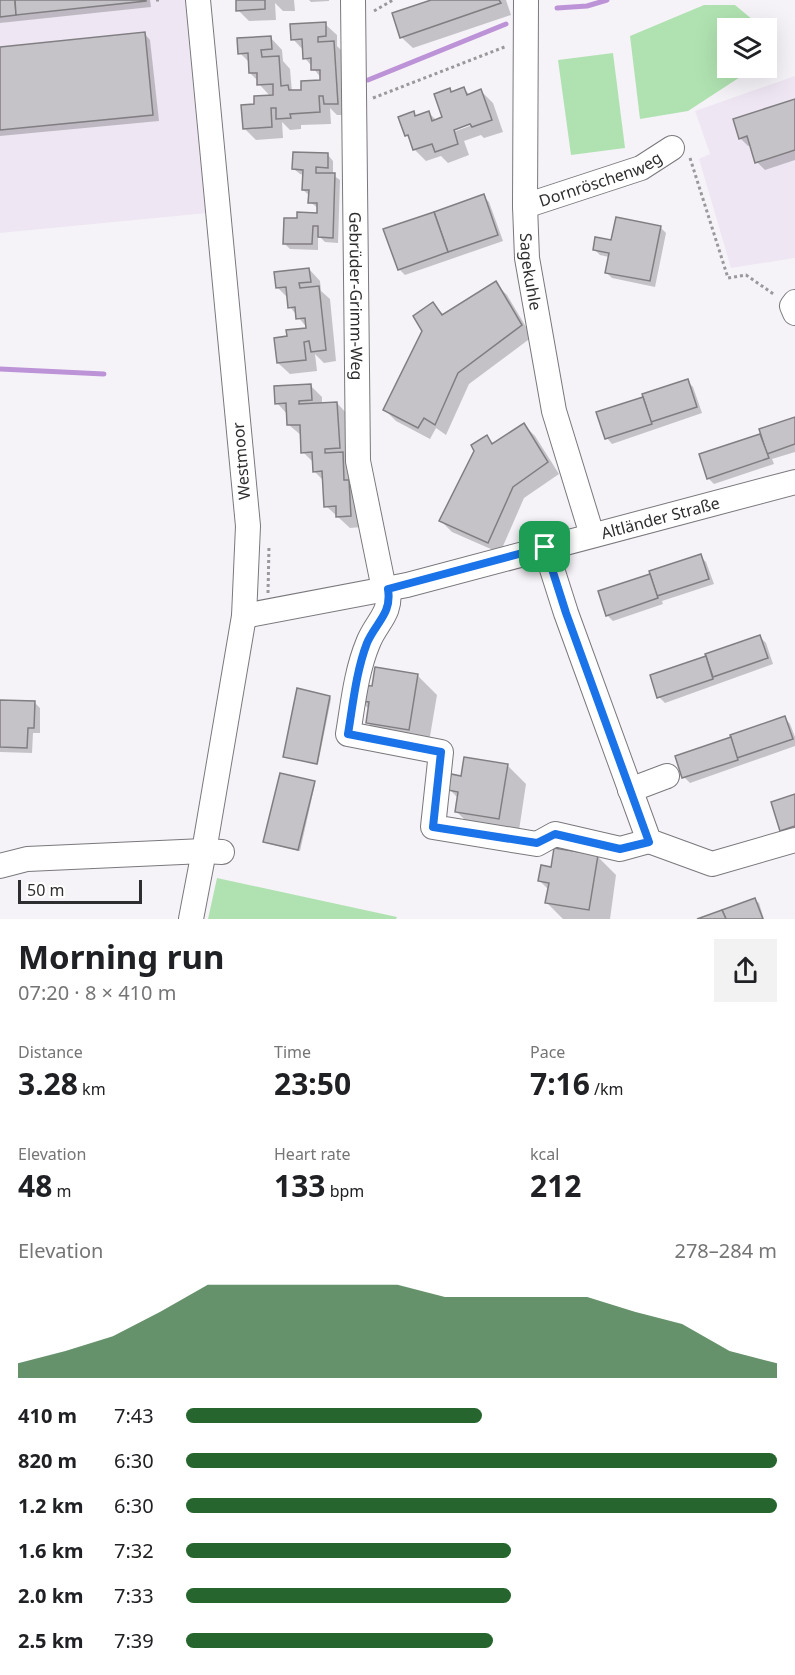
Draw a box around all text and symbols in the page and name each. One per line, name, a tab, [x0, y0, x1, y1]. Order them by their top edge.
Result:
map controls	[717, 18, 777, 78]
button: layers	[717, 18, 777, 78]
street label: Dornröschenweg	[536, 146, 666, 212]
street label: Gebrüder-Grimm-Weg	[344, 212, 368, 380]
street label: Sagekuhle	[515, 232, 547, 312]
street label: Westmoor	[227, 421, 255, 501]
street label: Altländer Straße	[599, 491, 722, 544]
pin	[519, 521, 570, 572]
icon: arrive	[528, 530, 561, 563]
scale bar	[18, 877, 142, 905]
text: 50 m	[27, 879, 64, 901]
text: Morning run	[18, 934, 224, 979]
button: share	[714, 939, 777, 1002]
text: 07:20 · 8 × 410 m	[18, 979, 176, 1006]
text: Distance	[18, 1041, 83, 1063]
text: Time	[274, 1041, 311, 1063]
text: Pace	[530, 1041, 565, 1063]
text: 3.28	[18, 1063, 78, 1104]
text: 23:50	[274, 1063, 351, 1104]
text: 7:16	[530, 1063, 590, 1104]
text: km	[78, 1078, 106, 1100]
text: /km	[590, 1078, 624, 1100]
text: Elevation	[18, 1143, 86, 1165]
text: Heart rate	[274, 1143, 350, 1165]
text: kcal	[530, 1143, 559, 1165]
text: 48	[18, 1165, 52, 1206]
text: 133	[274, 1165, 325, 1206]
text: 212	[530, 1165, 581, 1206]
text: m	[52, 1180, 71, 1202]
text: bpm	[325, 1180, 364, 1202]
text: Elevation	[18, 1237, 103, 1264]
text: 278–284 m	[674, 1237, 777, 1264]
text: 410 m	[18, 1402, 77, 1429]
text: 7:43	[114, 1402, 154, 1429]
text: 820 m	[18, 1447, 77, 1474]
text: 6:30	[114, 1447, 154, 1474]
text: 1.2 km	[18, 1492, 84, 1519]
text: 6:30	[114, 1492, 154, 1519]
text: 1.6 km	[18, 1537, 84, 1564]
text: 7:32	[114, 1537, 154, 1564]
text: 2.0 km	[18, 1582, 84, 1609]
text: 7:33	[114, 1582, 154, 1609]
text: 2.5 km	[18, 1627, 84, 1654]
text: 7:39	[114, 1627, 154, 1654]

